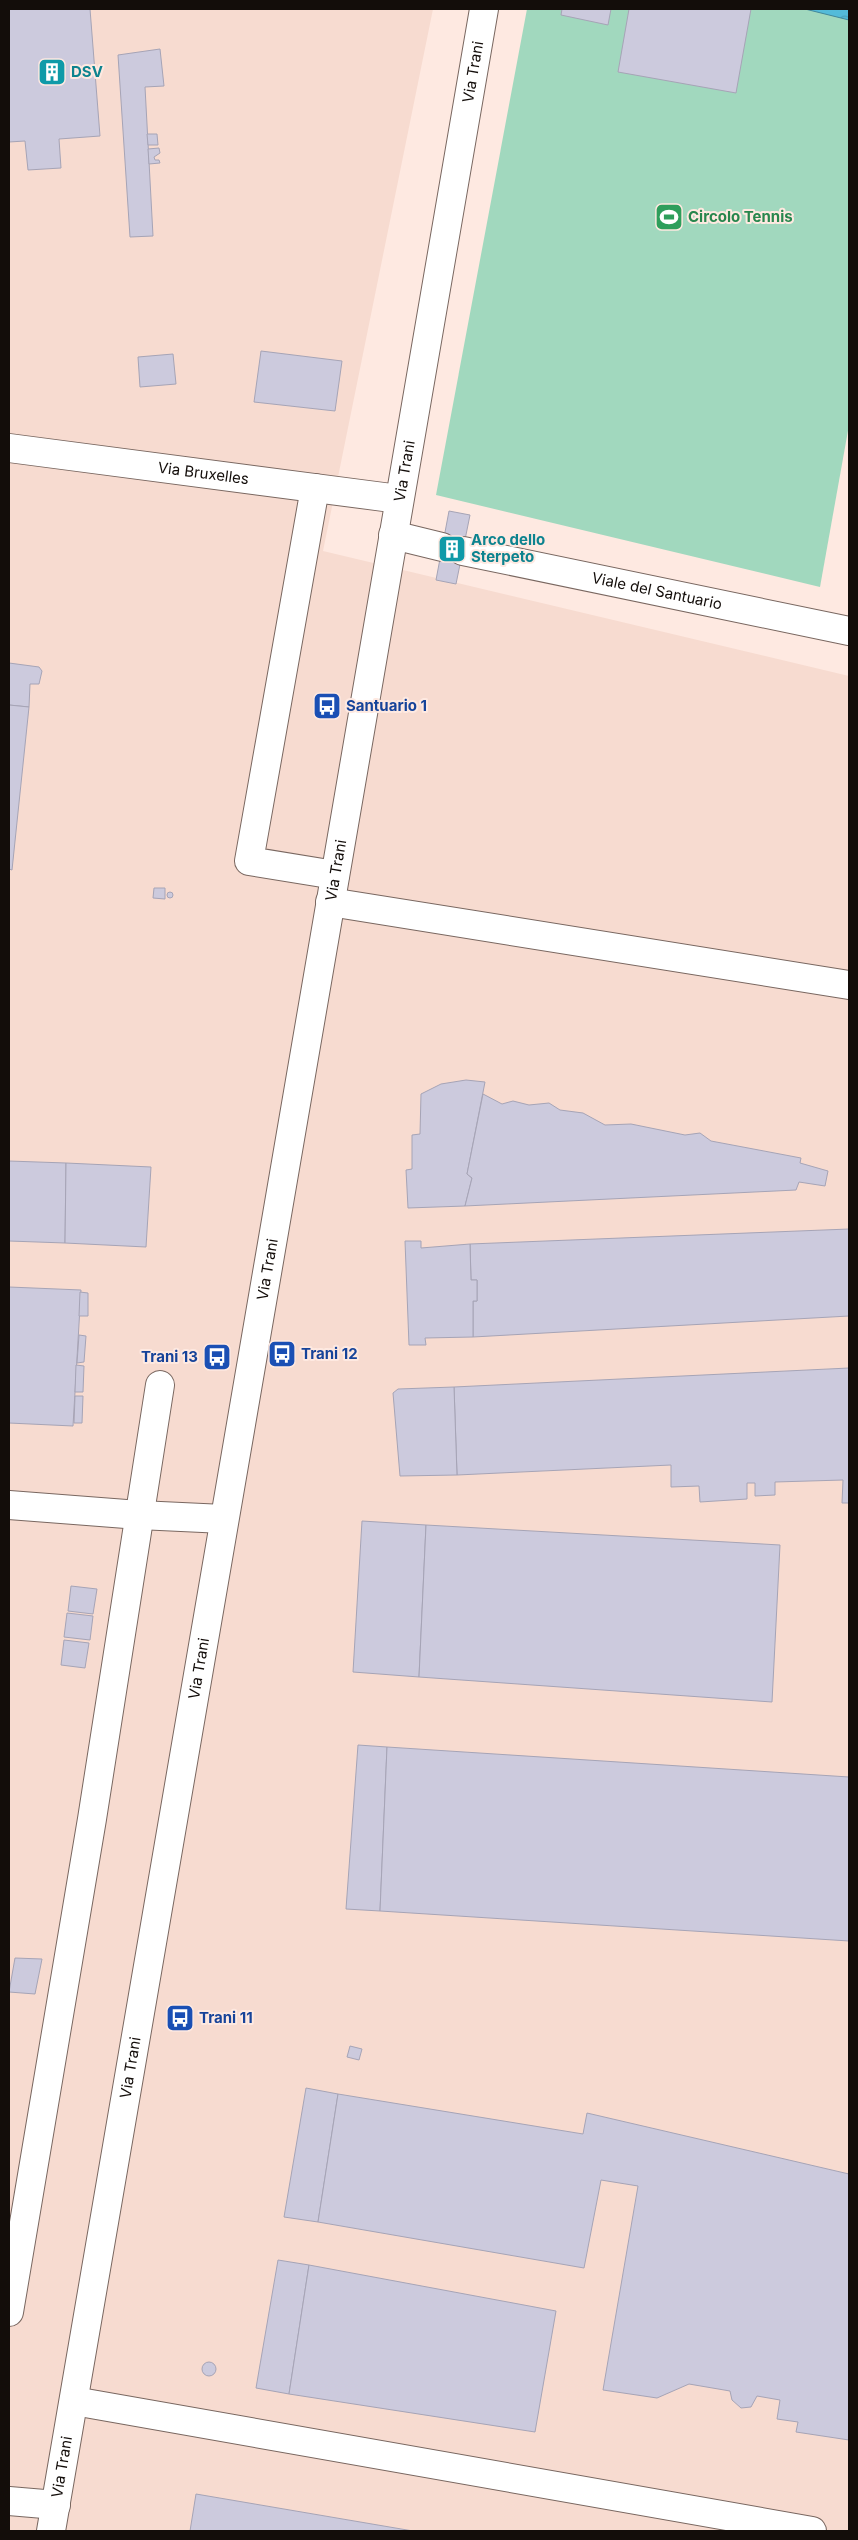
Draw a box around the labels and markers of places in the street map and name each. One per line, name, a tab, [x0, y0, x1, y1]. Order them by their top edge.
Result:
building icon: DSV	[37, 57, 67, 87]
place label: DSV	[71, 62, 103, 81]
sports icon: Circolo Tennis	[654, 202, 684, 232]
place label: Circolo Tennis	[688, 207, 793, 226]
place label: Arco dello Sterpeto	[471, 530, 545, 566]
building icon: Arco dello Sterpeto	[437, 534, 467, 564]
bus stop icon: Santuario 1	[312, 691, 342, 721]
place label: Santuario 1	[346, 696, 427, 715]
bus stop icon: Trani 12	[267, 1339, 297, 1369]
bus stop icon: Trani 13	[202, 1342, 232, 1372]
place label: Trani 12	[301, 1344, 358, 1363]
place label: Trani 13	[141, 1347, 198, 1366]
bus stop icon: Trani 11	[165, 2003, 195, 2033]
place label: Trani 11	[199, 2008, 253, 2027]

